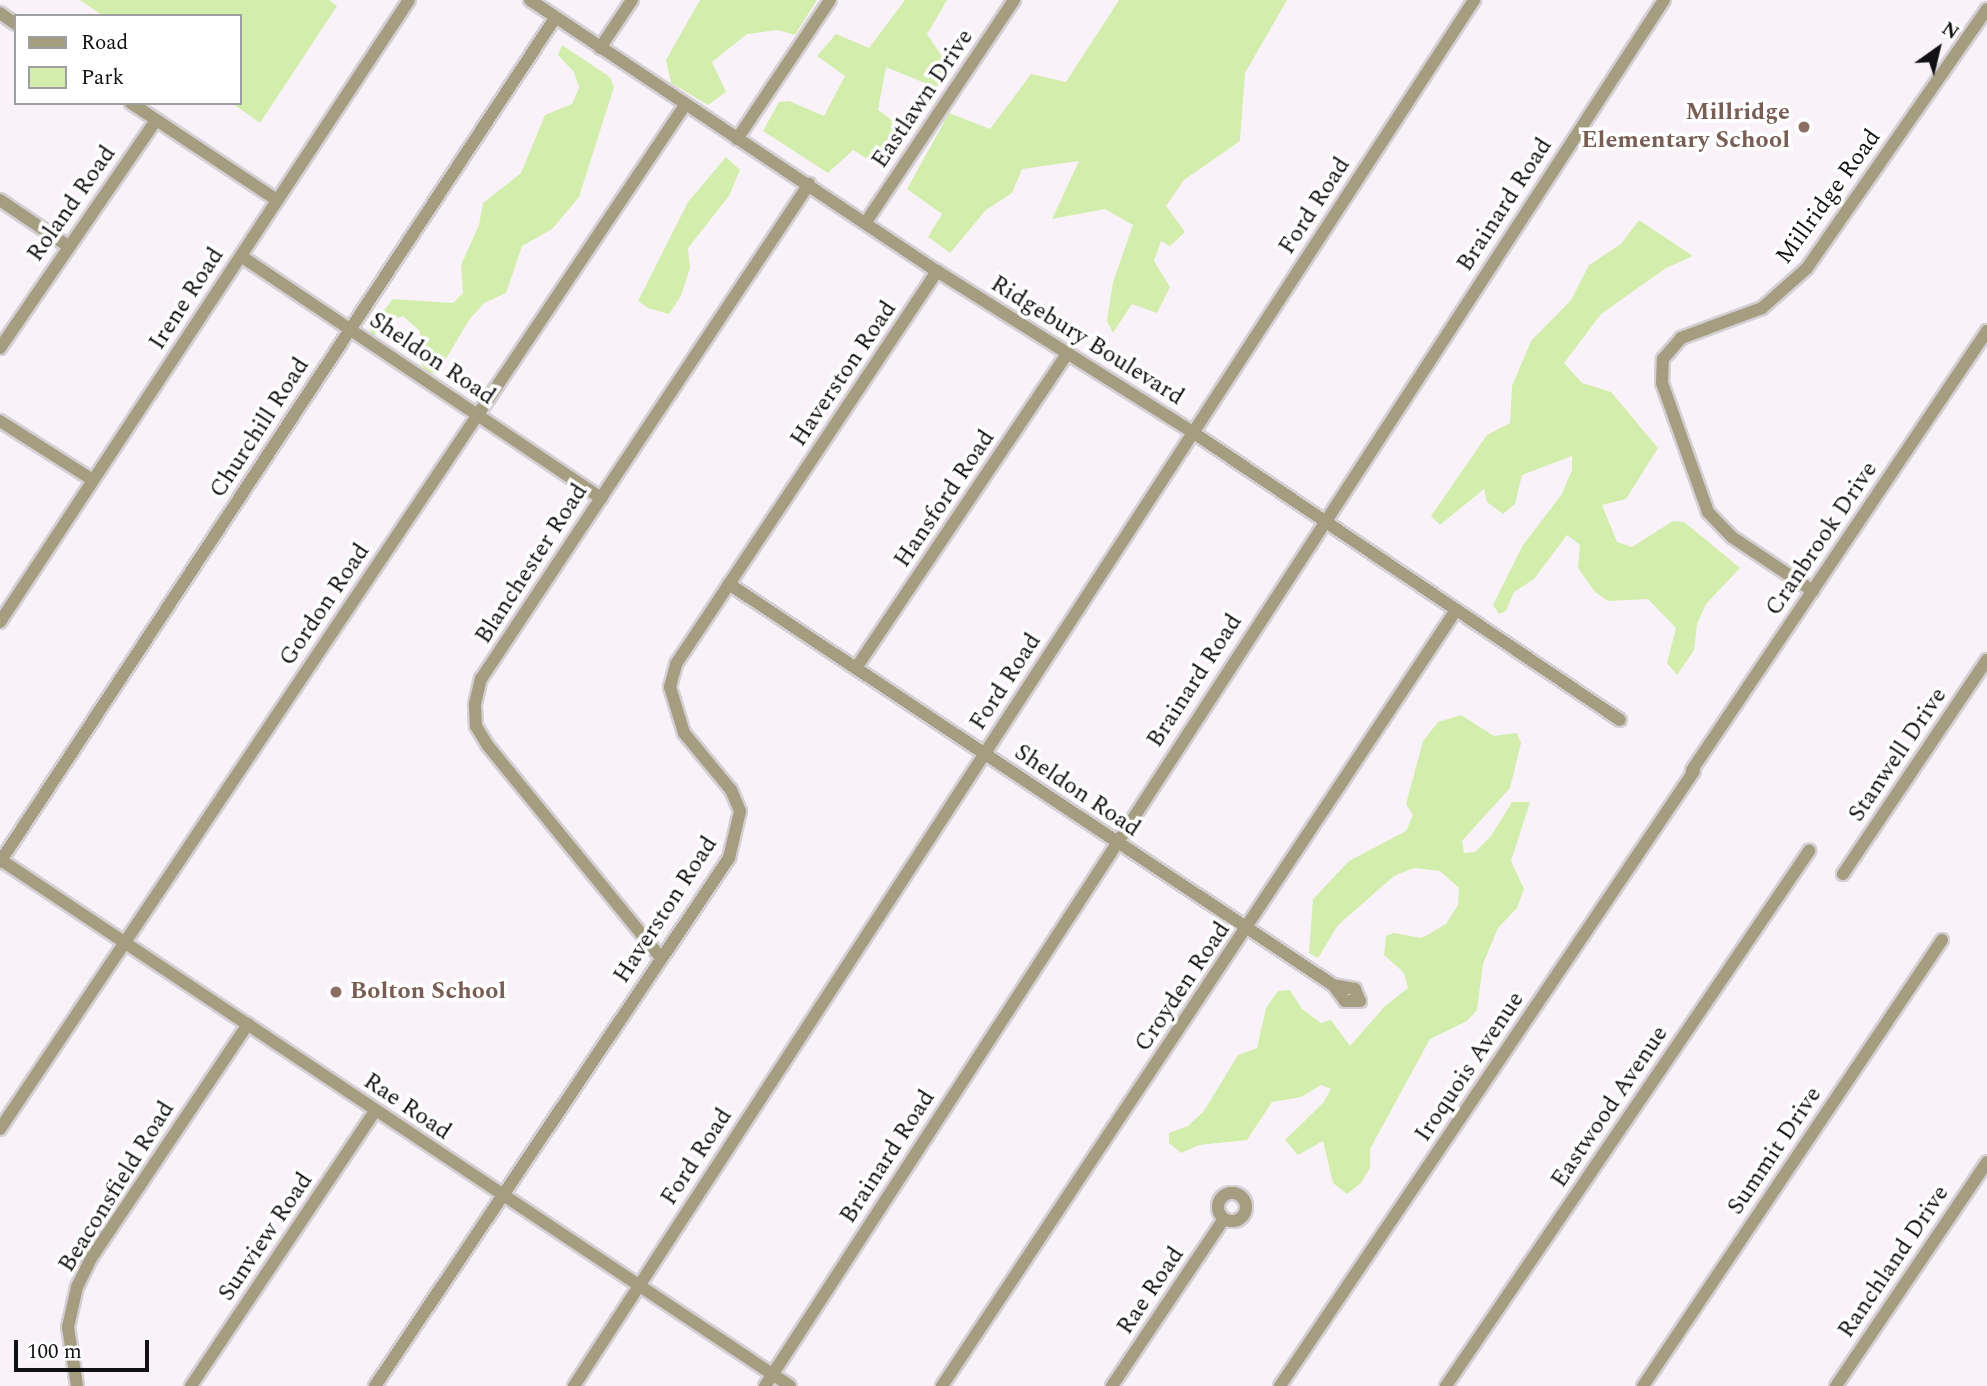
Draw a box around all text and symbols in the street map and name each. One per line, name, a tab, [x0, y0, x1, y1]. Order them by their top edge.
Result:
legend	[14, 14, 242, 105]
north arrow	[1903, 14, 1973, 84]
text: N	[1935, 15, 1965, 48]
street label: Eastlawn Drive	[866, 24, 980, 174]
text: Road	[81, 27, 128, 59]
text: Park	[81, 62, 124, 94]
place label: Millridge Elementary School	[1581, 99, 1790, 155]
marker: Millridge Elementary School	[1796, 119, 1812, 135]
street label: Millridge Road	[1770, 124, 1888, 270]
street label: Brainard Road	[1451, 133, 1559, 277]
street label: Roland Road	[21, 140, 123, 268]
street label: Ford Road	[1273, 152, 1357, 260]
street label: Irene Road	[143, 242, 231, 356]
street label: Ridgebury Boulevard	[985, 270, 1189, 412]
street label: Haverston Road	[785, 296, 903, 452]
street label: Sheldon Road	[364, 306, 500, 412]
street label: Churchill Road	[204, 352, 316, 504]
street label: Hansford Road	[888, 425, 1002, 573]
street label: Cranbrook Drive	[1760, 456, 1884, 622]
street label: Blanchester Road	[469, 478, 595, 650]
street label: Gordon Road	[274, 538, 376, 672]
street label: Brainard Road	[1141, 609, 1249, 753]
street label: Ford Road	[964, 628, 1048, 736]
street label: Stanwell Drive	[1843, 682, 1953, 828]
street label: Sheldon Road	[1009, 738, 1145, 844]
street label: Haverston Road	[608, 831, 724, 989]
street label: Croyden Road	[1129, 917, 1237, 1057]
place label: Bolton School	[350, 978, 506, 1006]
marker: Bolton School	[328, 984, 344, 1000]
street label: Iroquois Avenue	[1409, 986, 1531, 1148]
street label: Eastwood Avenue	[1545, 1021, 1675, 1193]
street label: Rae Road	[358, 1067, 456, 1147]
street label: Summit Drive	[1722, 1082, 1828, 1220]
street label: Brainard Road	[834, 1085, 942, 1229]
street label: Beaconsfield Road	[53, 1096, 181, 1278]
street label: Ford Road	[655, 1103, 739, 1211]
street label: Sunview Road	[212, 1167, 320, 1307]
street label: Ranchland Drive	[1832, 1180, 1956, 1344]
street label: Rae Road	[1111, 1242, 1191, 1340]
scale bar	[18, 1326, 152, 1370]
text: 100 m	[27, 1336, 82, 1368]

